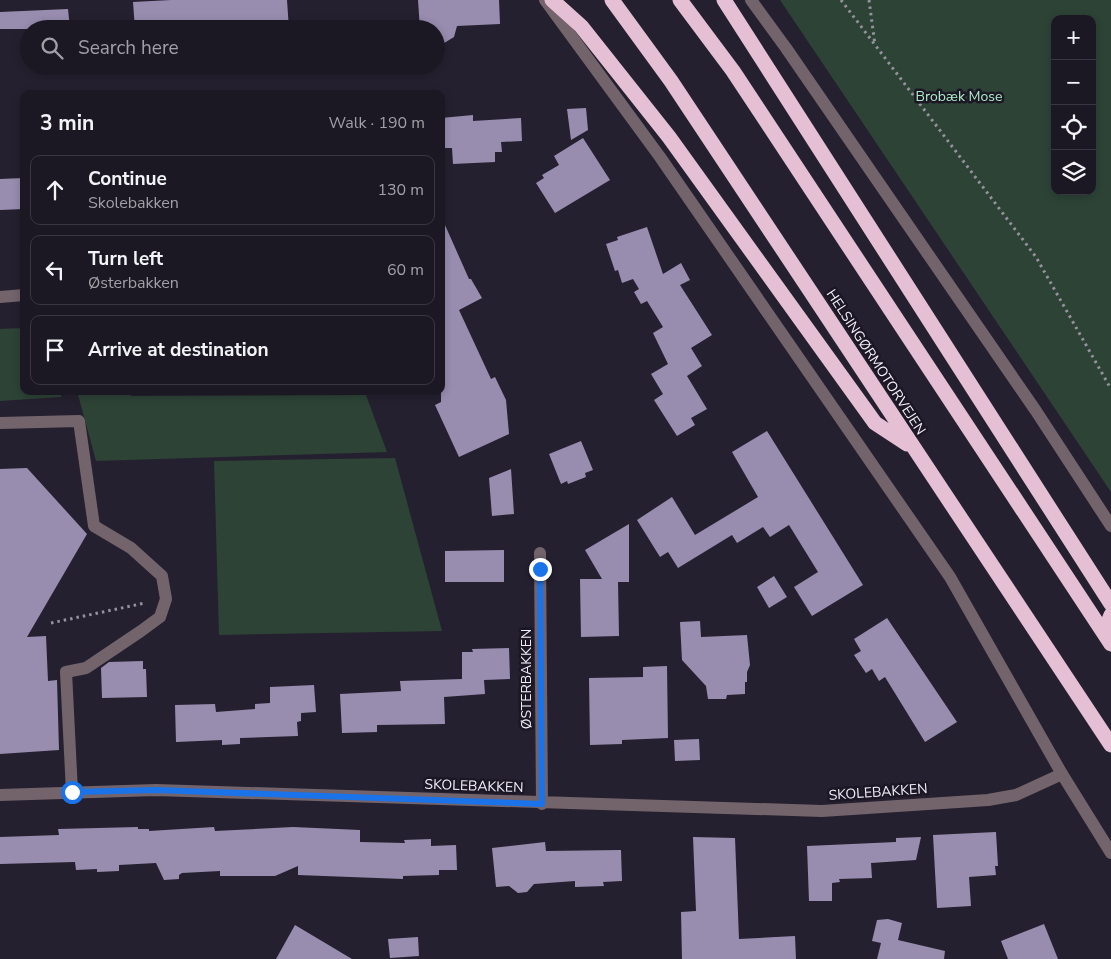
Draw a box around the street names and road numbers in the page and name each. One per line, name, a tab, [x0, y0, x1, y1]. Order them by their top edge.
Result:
street label: HELSINGØRMOTORVEJEN	[822, 286, 930, 438]
street label: ØSTERBAKKEN	[517, 629, 536, 729]
street label: SKOLEBAKKEN	[424, 775, 524, 797]
street label: SKOLEBAKKEN	[828, 779, 928, 805]

